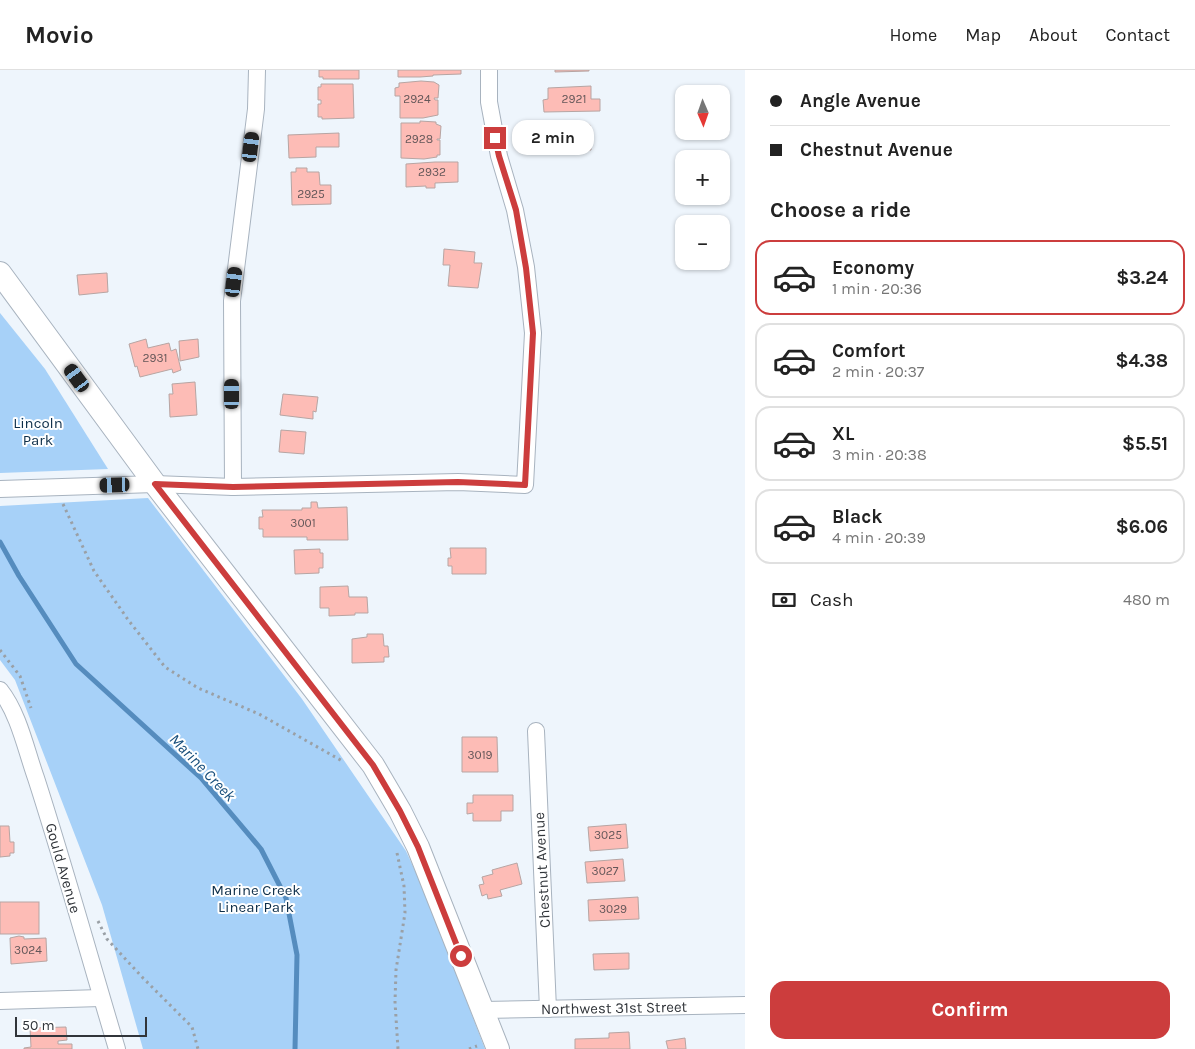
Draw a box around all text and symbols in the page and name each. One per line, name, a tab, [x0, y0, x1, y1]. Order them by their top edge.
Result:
text: Movio	[25, 21, 94, 49]
text: Home	[889, 24, 937, 46]
text: Map	[965, 24, 1001, 46]
text: About	[1029, 24, 1078, 46]
text: Contact	[1106, 24, 1170, 46]
north arrow	[675, 85, 730, 140]
map controls	[675, 85, 730, 270]
text: Angle Avenue	[800, 90, 921, 112]
house number: 2924	[403, 92, 431, 106]
house number: 2921	[562, 92, 586, 106]
callout: 2 min	[512, 120, 595, 156]
route end	[484, 127, 506, 149]
text: 2 min	[531, 128, 575, 147]
car	[241, 131, 260, 163]
house number: 2928	[405, 132, 433, 146]
text: Chestnut Avenue	[800, 139, 953, 161]
button: +	[675, 150, 730, 205]
house number: 2932	[418, 165, 446, 179]
house number: 2925	[297, 187, 325, 201]
text: Choose a ride	[770, 197, 911, 223]
button: −	[675, 215, 730, 270]
icon: car	[772, 255, 817, 300]
text: Economy	[832, 257, 914, 279]
car	[224, 266, 243, 298]
text: $3.24	[1116, 267, 1168, 289]
text: 1 min · 20:36	[832, 279, 922, 298]
icon: car	[772, 338, 817, 383]
text: Comfort	[832, 340, 906, 362]
text: $4.38	[1115, 350, 1168, 372]
house number: 2931	[143, 351, 167, 365]
car	[62, 361, 91, 395]
text: 2 min · 20:37	[832, 362, 924, 381]
car	[224, 379, 239, 409]
park label: Lincoln Park	[13, 414, 63, 449]
icon: car	[772, 421, 817, 466]
text: XL	[832, 423, 854, 445]
text: $5.51	[1122, 433, 1168, 455]
text: 3 min · 20:38	[832, 445, 927, 464]
car	[99, 477, 130, 493]
icon: car	[772, 504, 817, 549]
text: Black	[832, 506, 883, 528]
house number: 3001	[290, 516, 316, 530]
text: $6.06	[1116, 516, 1168, 538]
text: 4 min · 20:39	[832, 528, 926, 547]
icon: cash	[770, 586, 798, 614]
text: Cash	[810, 589, 854, 611]
text: 480 m	[1123, 590, 1170, 609]
water label: Marine Creek	[166, 730, 240, 806]
house number: 3019	[467, 748, 493, 762]
street label: Chestnut Avenue	[530, 812, 554, 928]
street label: Gould Avenue	[42, 821, 84, 915]
house number: 3025	[594, 828, 622, 842]
house number: 3027	[592, 864, 619, 878]
park label: Marine Creek Linear Park	[211, 881, 301, 916]
house number: 3029	[599, 902, 627, 916]
house number: 3024	[14, 943, 42, 957]
route start	[450, 945, 472, 967]
button: Confirm	[770, 981, 1170, 1039]
street label: Northwest 31st Street	[541, 998, 688, 1018]
scale bar	[15, 1014, 148, 1037]
text: 50 m	[22, 1017, 55, 1034]

